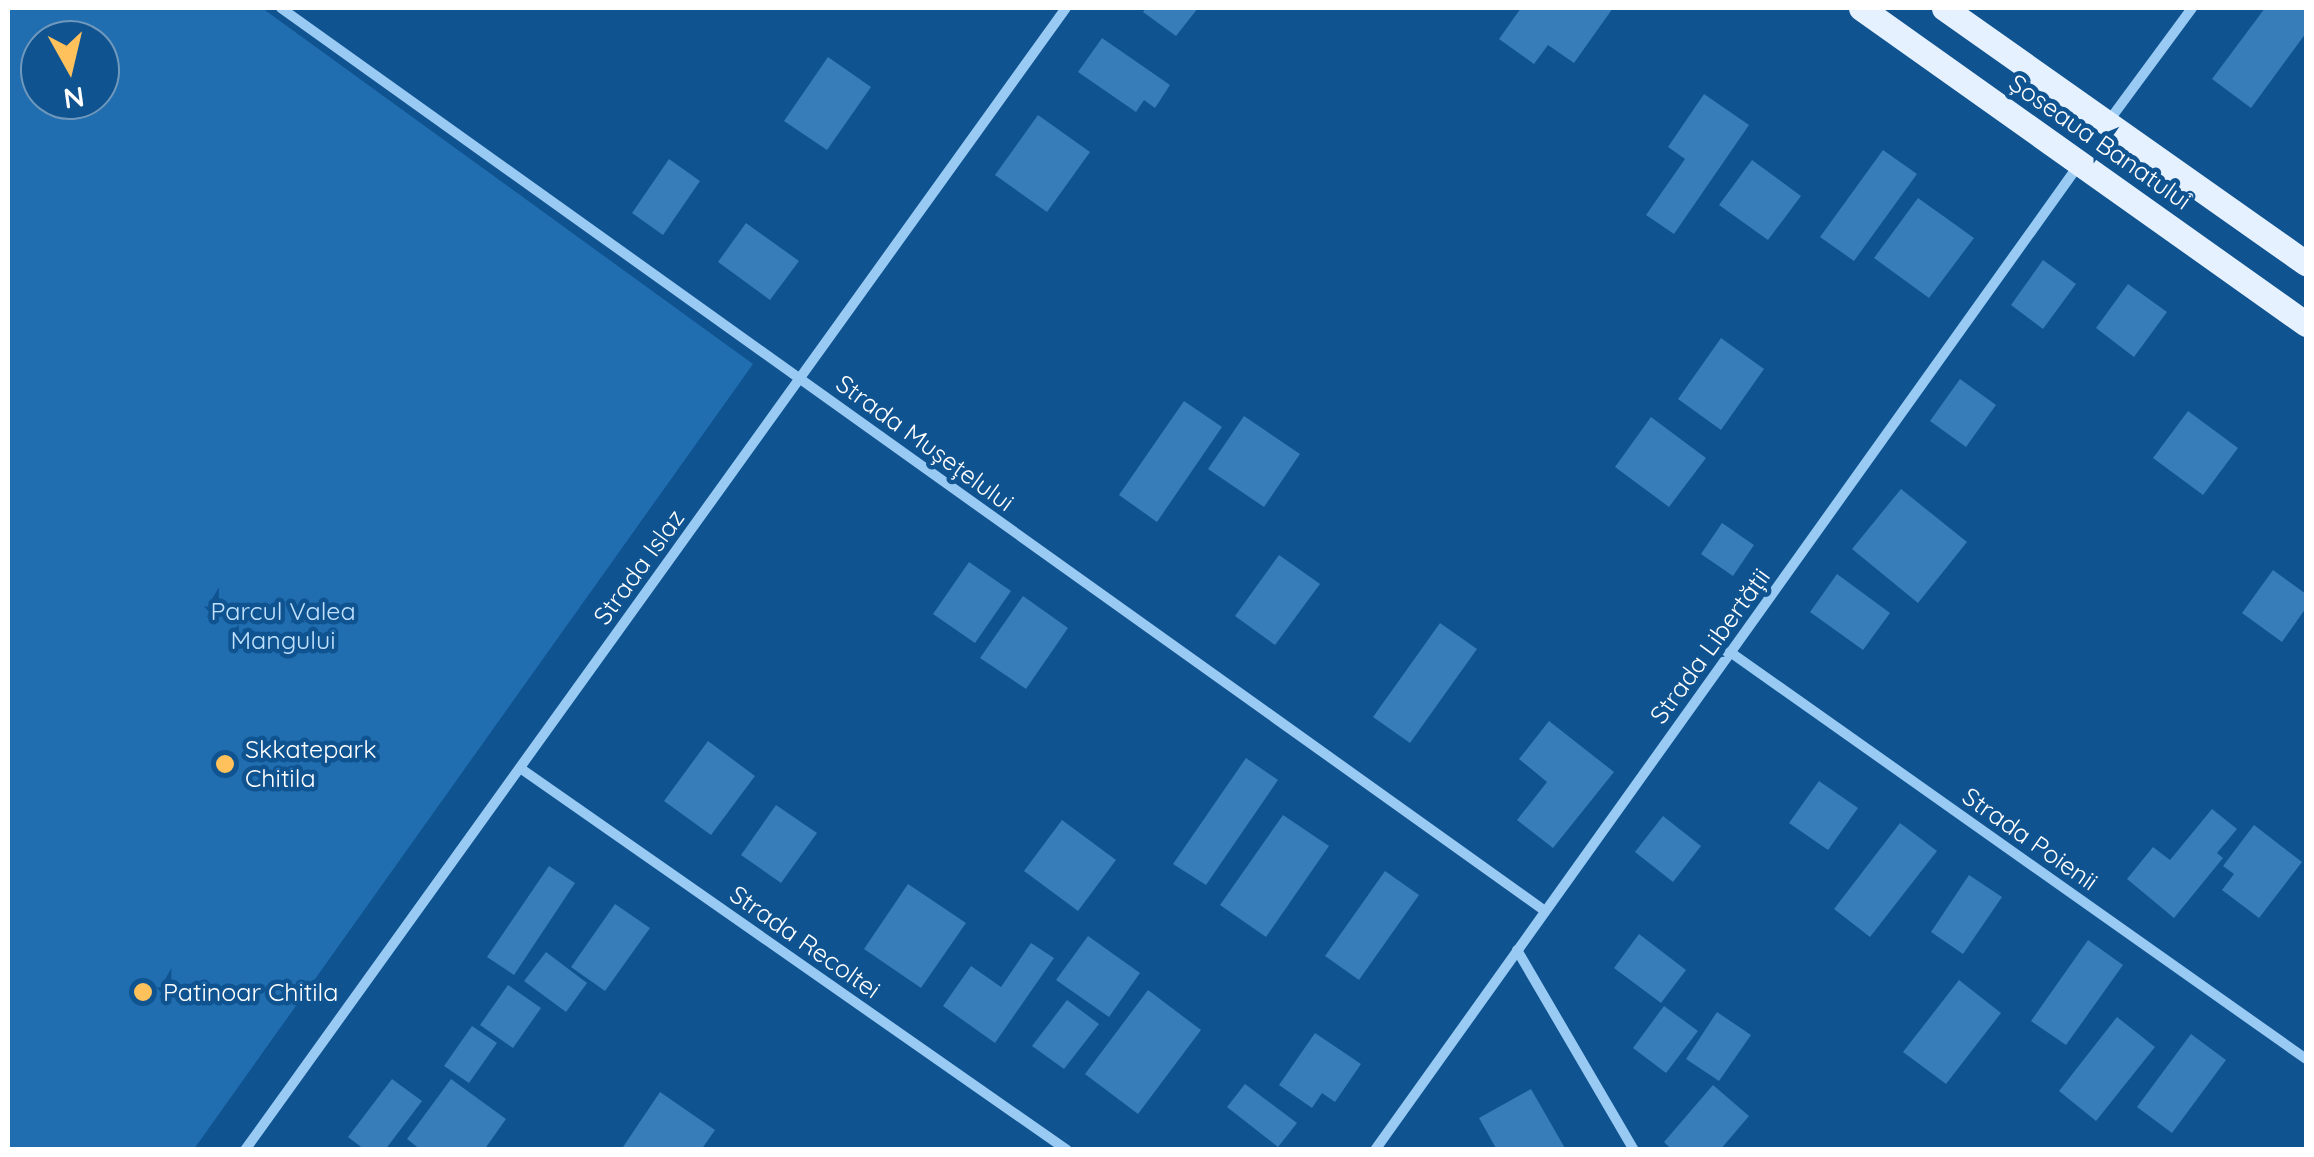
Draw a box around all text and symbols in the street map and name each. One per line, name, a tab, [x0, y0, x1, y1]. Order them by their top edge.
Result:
north arrow	[20, 20, 120, 120]
street label: Șoseaua Banatului	[2003, 68, 2197, 216]
text: N	[61, 79, 87, 117]
street label: Strada Mușețelului	[830, 368, 1020, 518]
street label: Strada Islaz	[587, 504, 691, 630]
street label: Strada Libertății	[1644, 563, 1776, 729]
park label: Parcul Valea Mangului	[210, 597, 356, 656]
place label: Skkatepark Chitila	[245, 735, 376, 794]
marker: Skkatepark Chitila	[214, 753, 236, 775]
street label: Strada Poienii	[1956, 781, 2104, 897]
street label: Strada Recoltei	[724, 879, 886, 1005]
place label: Patinoar Chitila	[163, 977, 338, 1007]
marker: Patinoar Chitila	[132, 981, 154, 1003]

